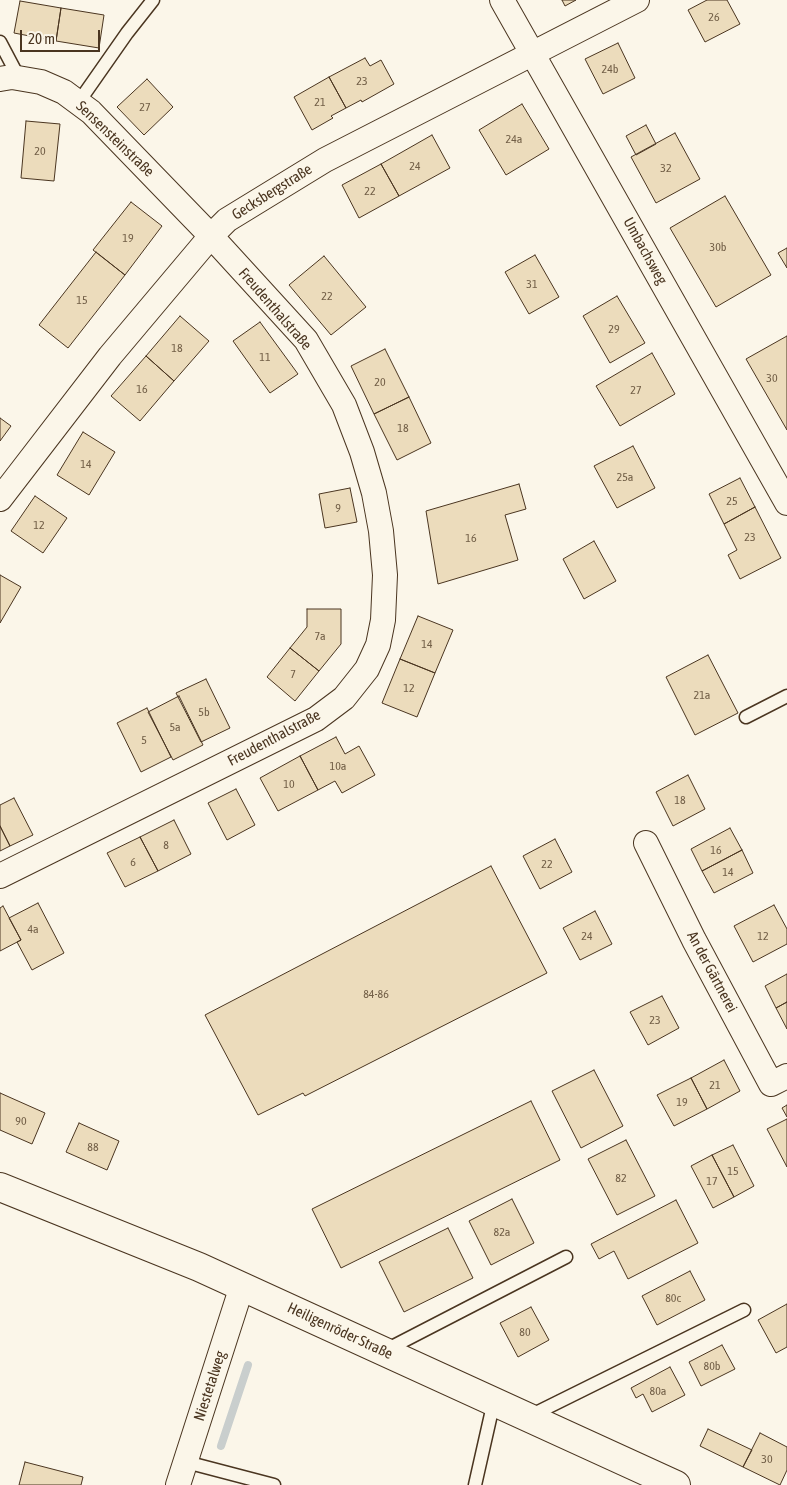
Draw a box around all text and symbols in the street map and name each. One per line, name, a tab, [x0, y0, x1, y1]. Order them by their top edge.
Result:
house number: 26	[708, 10, 720, 24]
scale bar	[22, 20, 102, 52]
text: 20 m	[28, 30, 55, 47]
house number: 24b	[602, 62, 618, 76]
house number: 23	[356, 74, 368, 88]
house number: 21	[314, 95, 326, 109]
street label: Sensensteinstraße	[72, 97, 158, 181]
house number: 27	[139, 100, 151, 114]
house number: 24a	[506, 132, 522, 146]
house number: 20	[34, 144, 46, 158]
house number: 24	[409, 159, 421, 173]
street label: Gecksbergstraße	[229, 160, 315, 224]
house number: 32	[660, 161, 672, 175]
house number: 22	[364, 184, 376, 198]
street label: Umbachsweg	[619, 214, 671, 288]
house number: 19	[122, 231, 134, 245]
house number: 30b	[710, 240, 726, 254]
street label: Freudenthalstraße	[235, 264, 315, 354]
house number: 31	[526, 277, 538, 291]
house number: 22	[321, 289, 333, 303]
house number: 15	[76, 293, 88, 307]
house number: 29	[608, 322, 620, 336]
house number: 18	[171, 341, 183, 355]
house number: 11	[259, 350, 271, 364]
house number: 30	[766, 371, 778, 385]
house number: 20	[374, 375, 386, 389]
house number: 16	[136, 382, 148, 396]
house number: 27	[630, 383, 642, 397]
house number: 18	[397, 421, 409, 435]
house number: 14	[80, 457, 92, 471]
house number: 25a	[617, 470, 633, 484]
house number: 25	[726, 494, 738, 508]
house number: 9	[335, 501, 341, 515]
house number: 12	[33, 518, 45, 532]
house number: 23	[744, 530, 756, 544]
house number: 16	[465, 531, 477, 545]
house number: 7a	[314, 629, 326, 643]
house number: 14	[421, 637, 433, 651]
house number: 7	[290, 667, 296, 681]
house number: 12	[403, 681, 415, 695]
house number: 21a	[694, 688, 710, 702]
house number: 5b	[198, 705, 210, 719]
street label: Freudenthalstraße	[225, 706, 323, 770]
house number: 5a	[169, 720, 181, 734]
house number: 5	[141, 733, 147, 747]
house number: 10a	[330, 759, 346, 773]
house number: 10	[283, 777, 295, 791]
house number: 18	[674, 793, 686, 807]
house number: 8	[163, 838, 169, 852]
house number: 16	[710, 843, 722, 857]
house number: 6	[130, 855, 136, 869]
house number: 22	[541, 857, 553, 871]
house number: 14	[722, 865, 734, 879]
house number: 4a	[27, 922, 39, 936]
street label: An der Gärtnerei	[683, 928, 741, 1016]
house number: 24	[581, 929, 593, 943]
house number: 12	[757, 929, 769, 943]
house number: 84-86	[363, 987, 389, 1001]
house number: 23	[649, 1013, 661, 1027]
house number: 21	[709, 1078, 721, 1092]
house number: 19	[676, 1095, 688, 1109]
house number: 90	[15, 1114, 27, 1128]
house number: 88	[87, 1140, 99, 1154]
house number: 15	[727, 1164, 739, 1178]
house number: 82	[615, 1171, 627, 1185]
house number: 17	[706, 1174, 718, 1188]
house number: 82a	[494, 1225, 510, 1239]
house number: 80c	[665, 1291, 681, 1305]
street label: Heiligenröder Straße	[284, 1299, 396, 1363]
house number: 80	[519, 1325, 531, 1339]
street label: Niestetalweg	[190, 1349, 230, 1423]
house number: 80b	[704, 1359, 720, 1373]
house number: 80a	[650, 1384, 666, 1398]
house number: 30	[761, 1452, 773, 1466]

